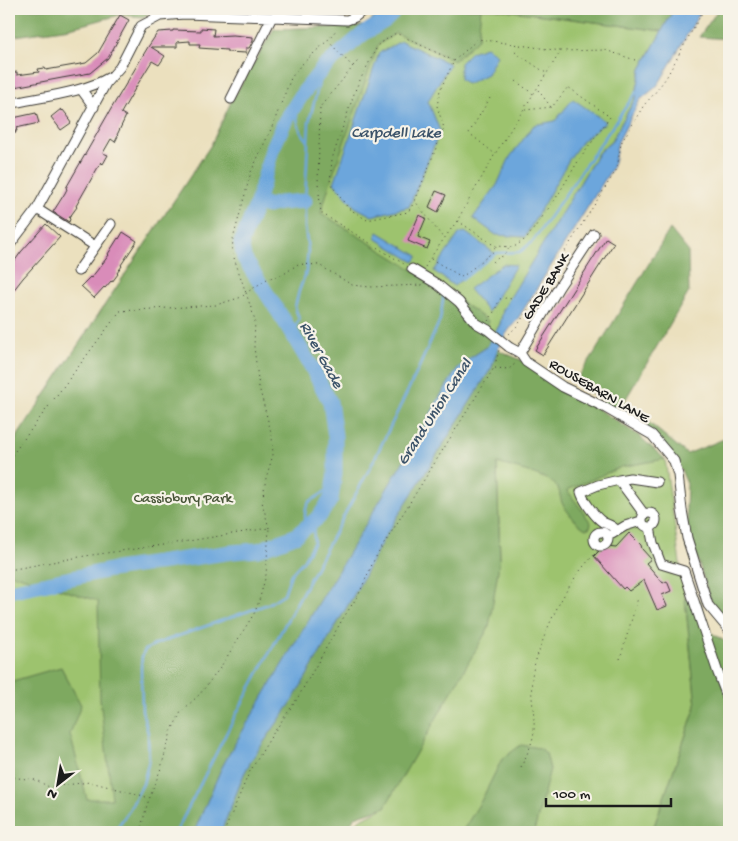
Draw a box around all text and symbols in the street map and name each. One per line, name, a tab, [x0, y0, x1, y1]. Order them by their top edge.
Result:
water label: Carpdell Lake	[351, 125, 442, 144]
street label: GADE BANK	[519, 249, 575, 324]
water label: River Gade	[294, 319, 346, 393]
water label: Grand Union Canal	[394, 355, 478, 470]
street label: ROUSEBARN LANE	[546, 356, 653, 428]
park label: Cassiobury Park	[134, 490, 233, 508]
north arrow	[32, 758, 82, 808]
scale bar	[546, 776, 670, 808]
text: N	[44, 783, 61, 803]
text: 100 m	[552, 786, 591, 804]

